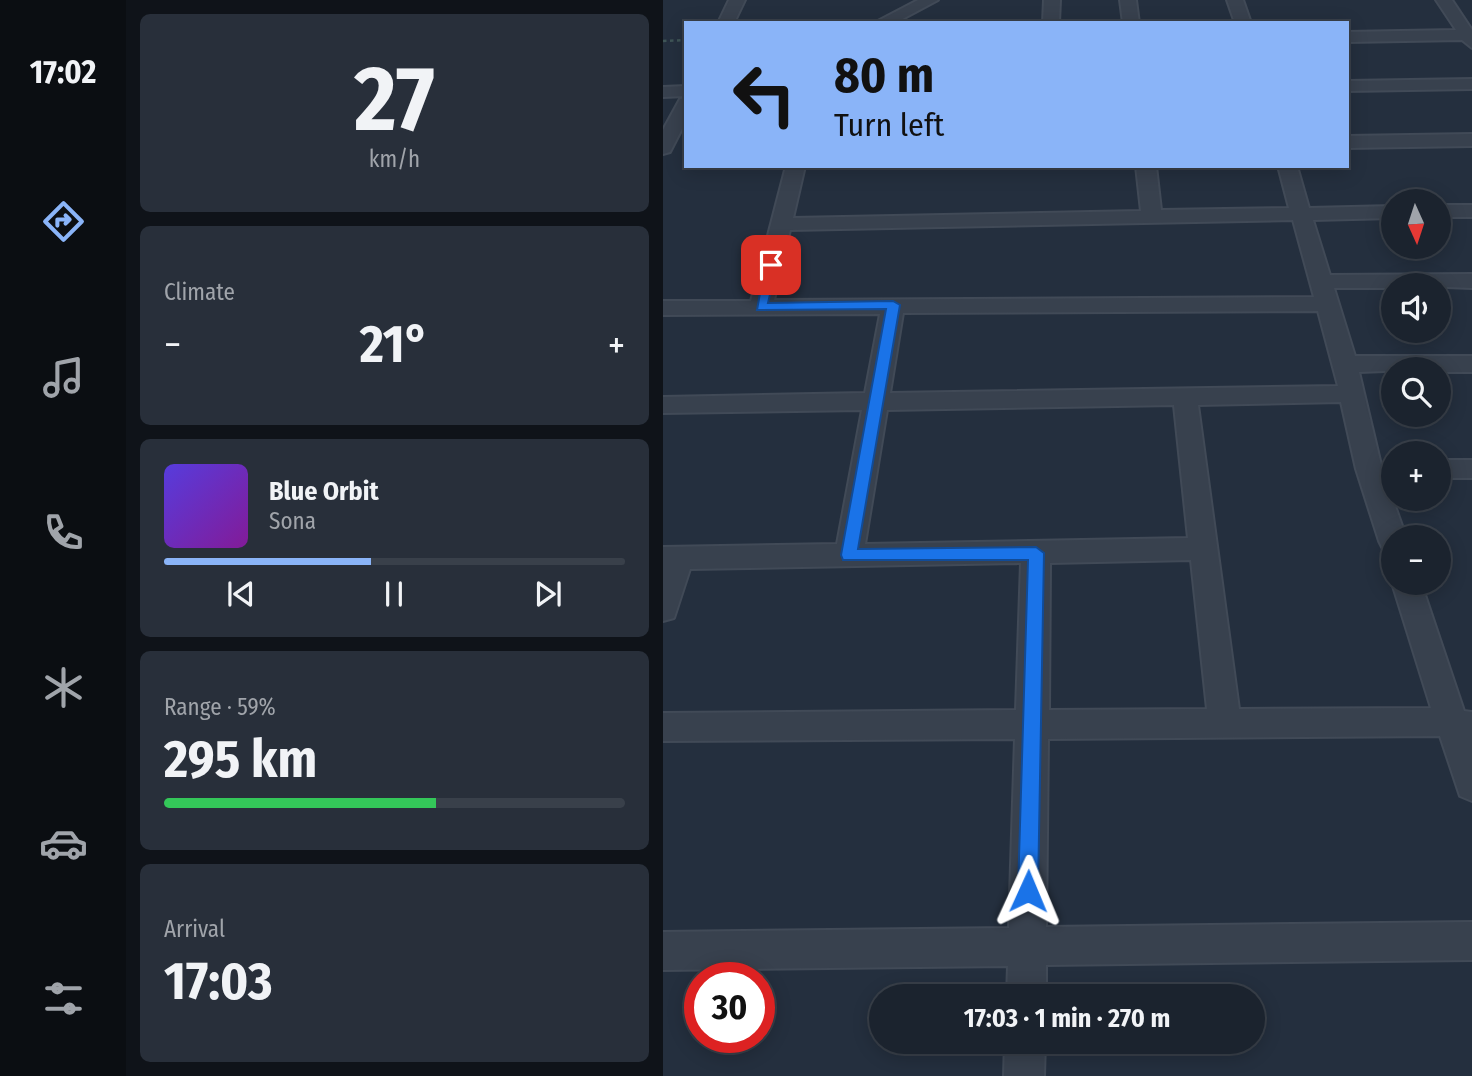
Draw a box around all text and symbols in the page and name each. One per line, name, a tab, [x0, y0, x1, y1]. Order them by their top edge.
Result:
text: 27	[354, 45, 435, 154]
text: 80 m	[834, 46, 934, 105]
icon: left	[719, 49, 810, 140]
text: 17:02	[30, 53, 96, 91]
text: Turn left	[834, 106, 944, 144]
text: km/h	[369, 145, 420, 173]
north arrow	[1381, 189, 1451, 259]
map controls	[1381, 189, 1451, 595]
icon: directions	[39, 197, 88, 246]
pin	[741, 235, 801, 295]
icon: arrive	[752, 246, 790, 284]
button: sound	[1381, 273, 1451, 343]
text: Climate	[164, 278, 235, 306]
text: 21°	[360, 313, 429, 376]
text: −	[164, 322, 181, 368]
text: +	[608, 322, 625, 368]
icon: music	[39, 353, 88, 402]
button: search	[1381, 357, 1451, 427]
button: +	[1381, 441, 1451, 511]
text: Blue Orbit	[269, 476, 379, 507]
text: Sona	[269, 507, 316, 535]
icon: phone	[39, 508, 88, 557]
button: −	[1381, 525, 1451, 595]
icon: previous	[222, 575, 260, 613]
icon: pause	[375, 575, 413, 613]
icon: next	[529, 575, 567, 613]
icon: climate	[39, 663, 88, 712]
text: Range · 59%	[164, 693, 276, 721]
text: 295 km	[164, 728, 317, 791]
icon: car	[39, 819, 88, 868]
position arrow	[991, 854, 1065, 928]
text: Arrival	[164, 915, 225, 943]
text: 17:03	[164, 950, 273, 1013]
speed limit sign: 30	[684, 962, 775, 1053]
icon: filters	[39, 974, 88, 1023]
text: 17:03 · 1 min · 270 m	[964, 1003, 1170, 1034]

